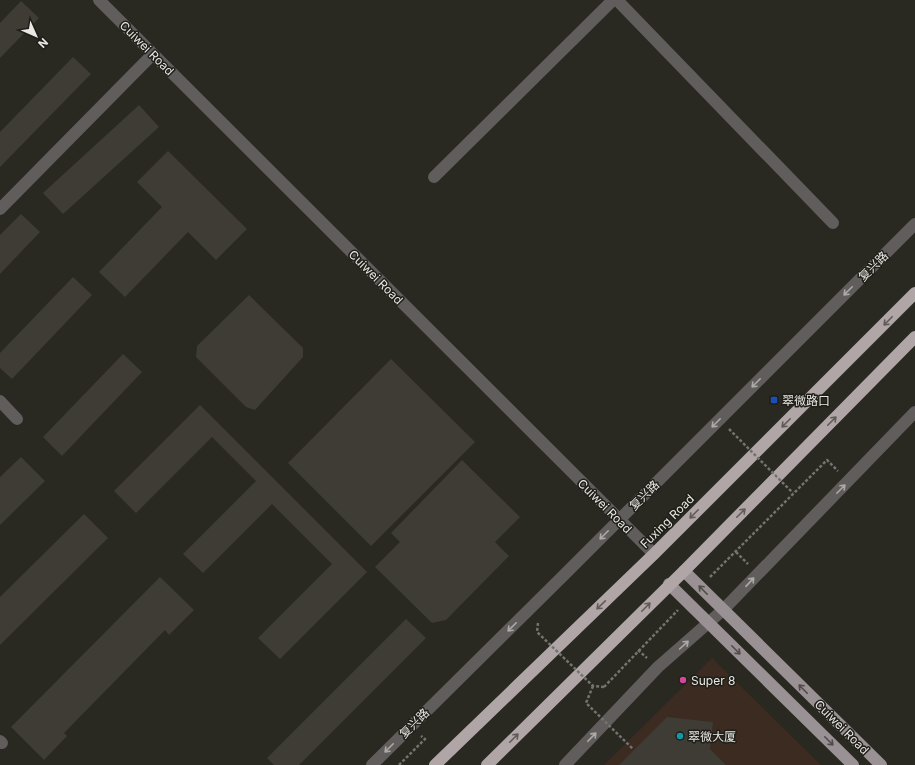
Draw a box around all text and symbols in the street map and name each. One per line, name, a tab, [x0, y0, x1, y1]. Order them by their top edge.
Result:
north arrow	[16, 16, 56, 56]
street label: Cuiwei Road	[117, 18, 177, 78]
text: N	[35, 35, 51, 51]
street label: Cuiwei Road	[346, 247, 406, 307]
street label: 复兴路	[855, 248, 891, 284]
one-way arrow	[843, 286, 853, 296]
one-way arrow	[883, 316, 892, 326]
one-way arrow	[751, 378, 761, 388]
place label: 翠微路口	[782, 393, 830, 408]
marker: 翠微路口	[769, 395, 779, 405]
one-way arrow	[827, 416, 837, 426]
one-way arrow	[711, 418, 721, 428]
one-way arrow	[781, 418, 791, 428]
street label: Cuiwei Road	[575, 476, 635, 536]
street label: 复兴路	[626, 477, 662, 513]
one-way arrow	[836, 484, 846, 494]
street label: Fuxing Road	[637, 491, 697, 551]
one-way arrow	[736, 508, 746, 518]
one-way arrow	[689, 509, 699, 519]
one-way arrow	[599, 530, 609, 540]
one-way arrow	[745, 577, 754, 587]
one-way arrow	[698, 585, 708, 595]
one-way arrow	[596, 600, 606, 610]
one-way arrow	[641, 602, 651, 611]
one-way arrow	[507, 622, 517, 632]
one-way arrow	[678, 640, 689, 649]
one-way arrow	[731, 645, 741, 655]
place label: Super 8	[691, 673, 735, 688]
marker: Super 8	[678, 675, 688, 685]
one-way arrow	[798, 684, 808, 693]
street label: Cuiwei Road	[812, 697, 872, 757]
street label: 复兴路	[396, 705, 432, 741]
place label: 翠微大厦	[688, 729, 736, 744]
marker: 翠微大厦	[675, 731, 685, 741]
one-way arrow	[587, 732, 597, 742]
one-way arrow	[509, 733, 519, 742]
one-way arrow	[824, 736, 834, 746]
one-way arrow	[384, 743, 394, 752]

